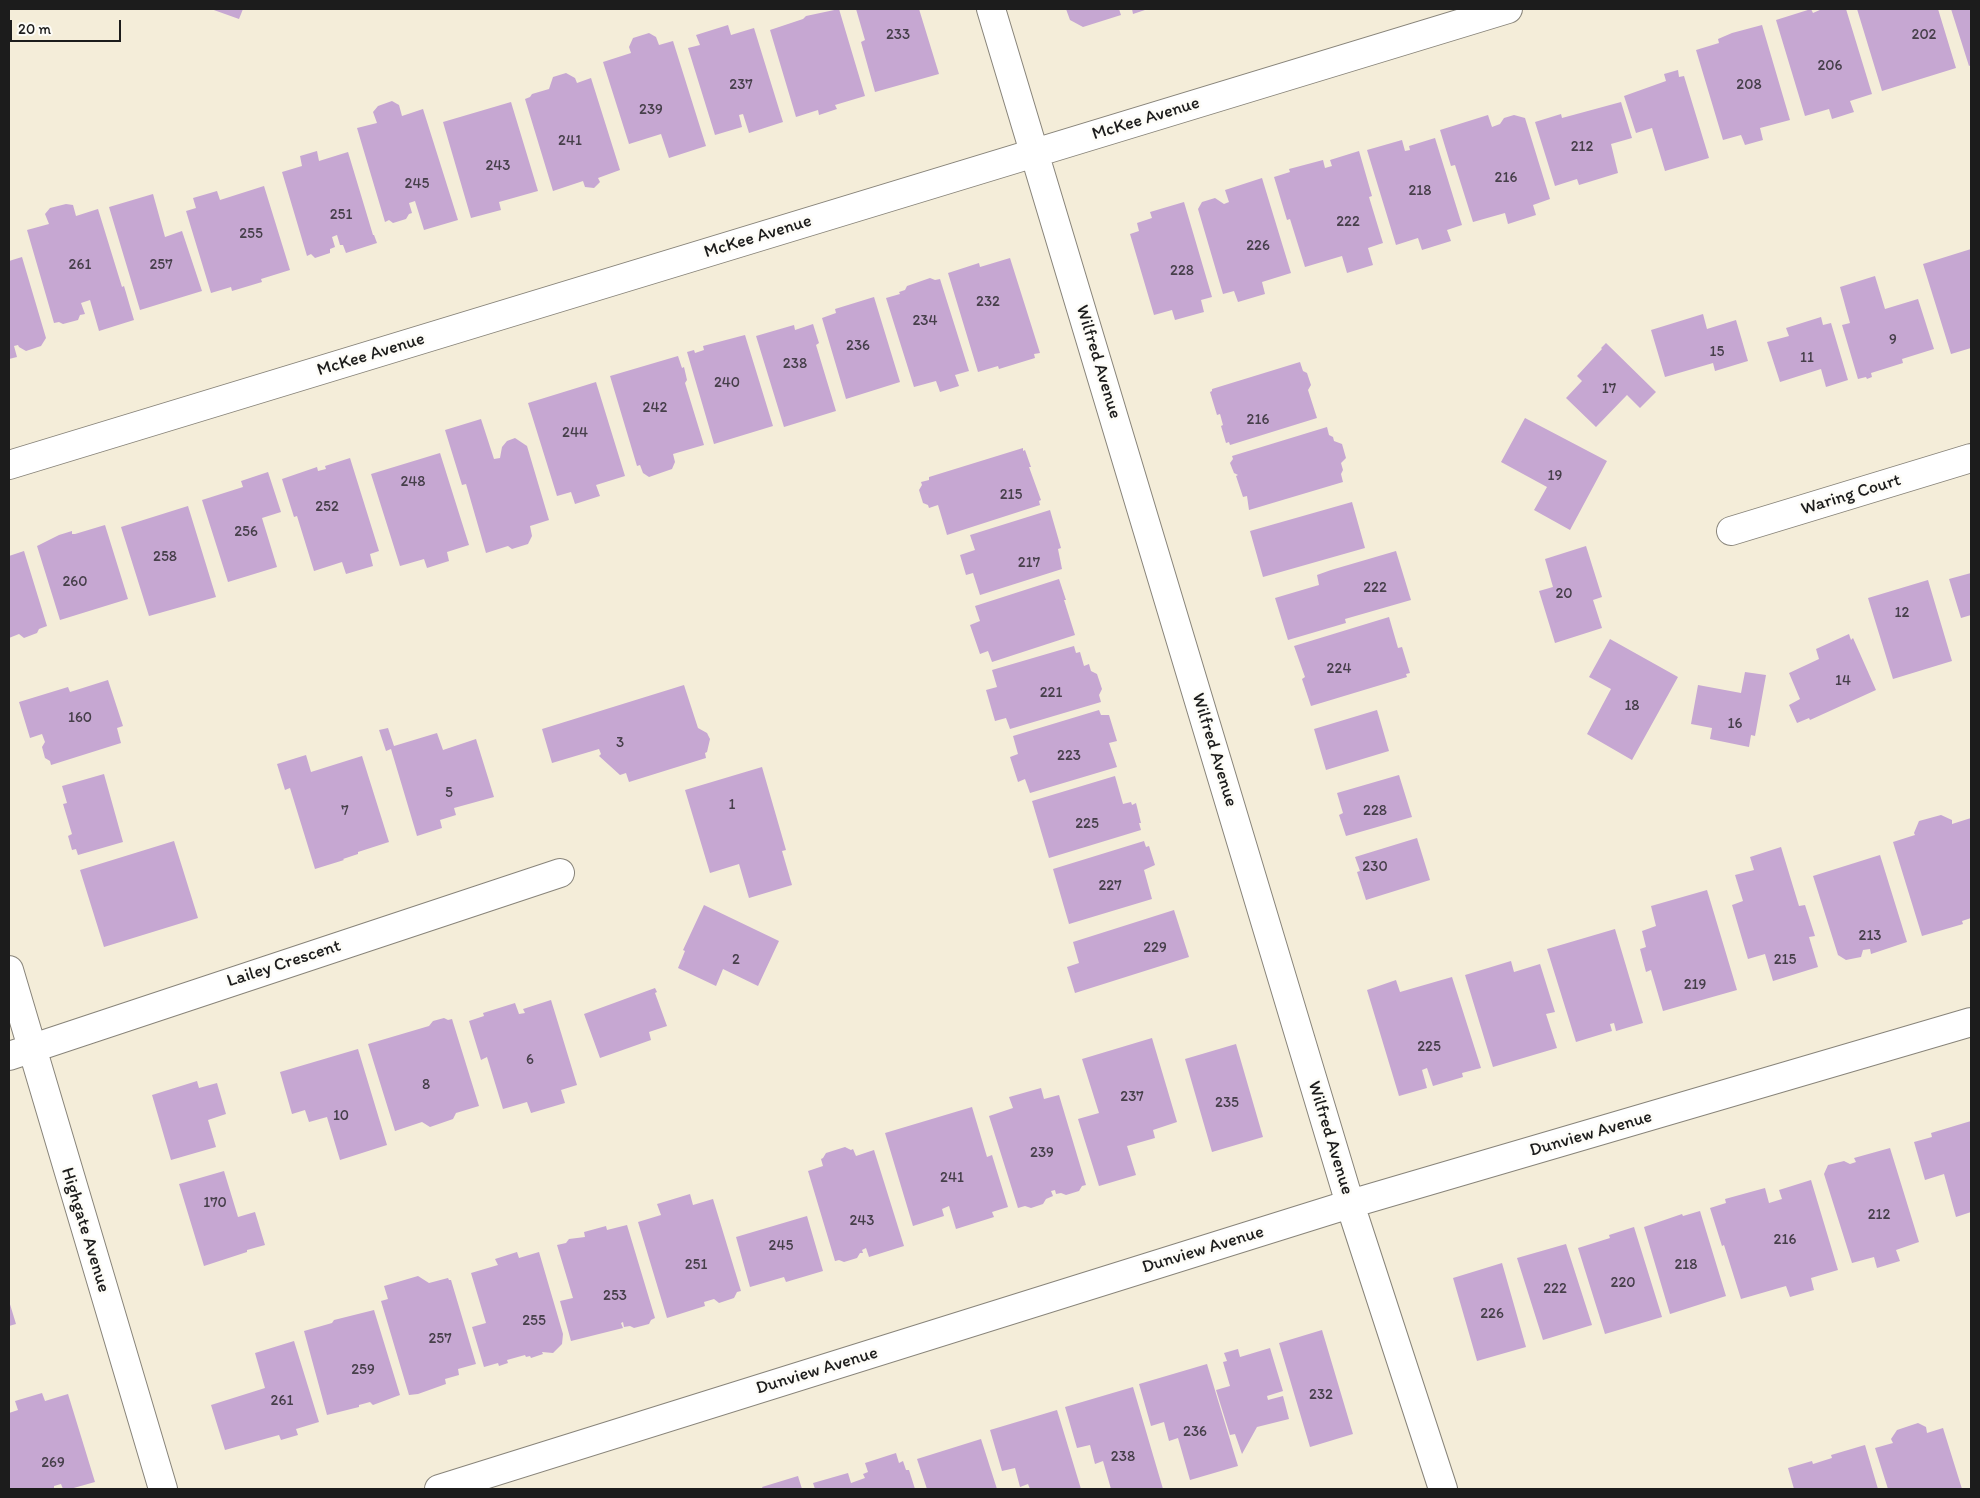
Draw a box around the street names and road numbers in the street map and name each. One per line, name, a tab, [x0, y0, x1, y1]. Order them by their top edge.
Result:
street label: McKee Avenue	[1090, 92, 1202, 146]
street label: McKee Avenue	[702, 210, 814, 264]
street label: Wilfred Avenue	[1070, 302, 1126, 422]
street label: McKee Avenue	[315, 328, 427, 382]
street label: Waring Court	[1798, 470, 1904, 520]
street label: Wilfred Avenue	[1186, 690, 1242, 810]
street label: Lailey Crescent	[224, 935, 344, 993]
street label: Wilfred Avenue	[1302, 1078, 1358, 1198]
street label: Dunview Avenue	[1527, 1106, 1655, 1162]
street label: Highgate Avenue	[56, 1165, 114, 1295]
street label: Dunview Avenue	[1139, 1221, 1267, 1279]
street label: Dunview Avenue	[753, 1342, 881, 1400]

